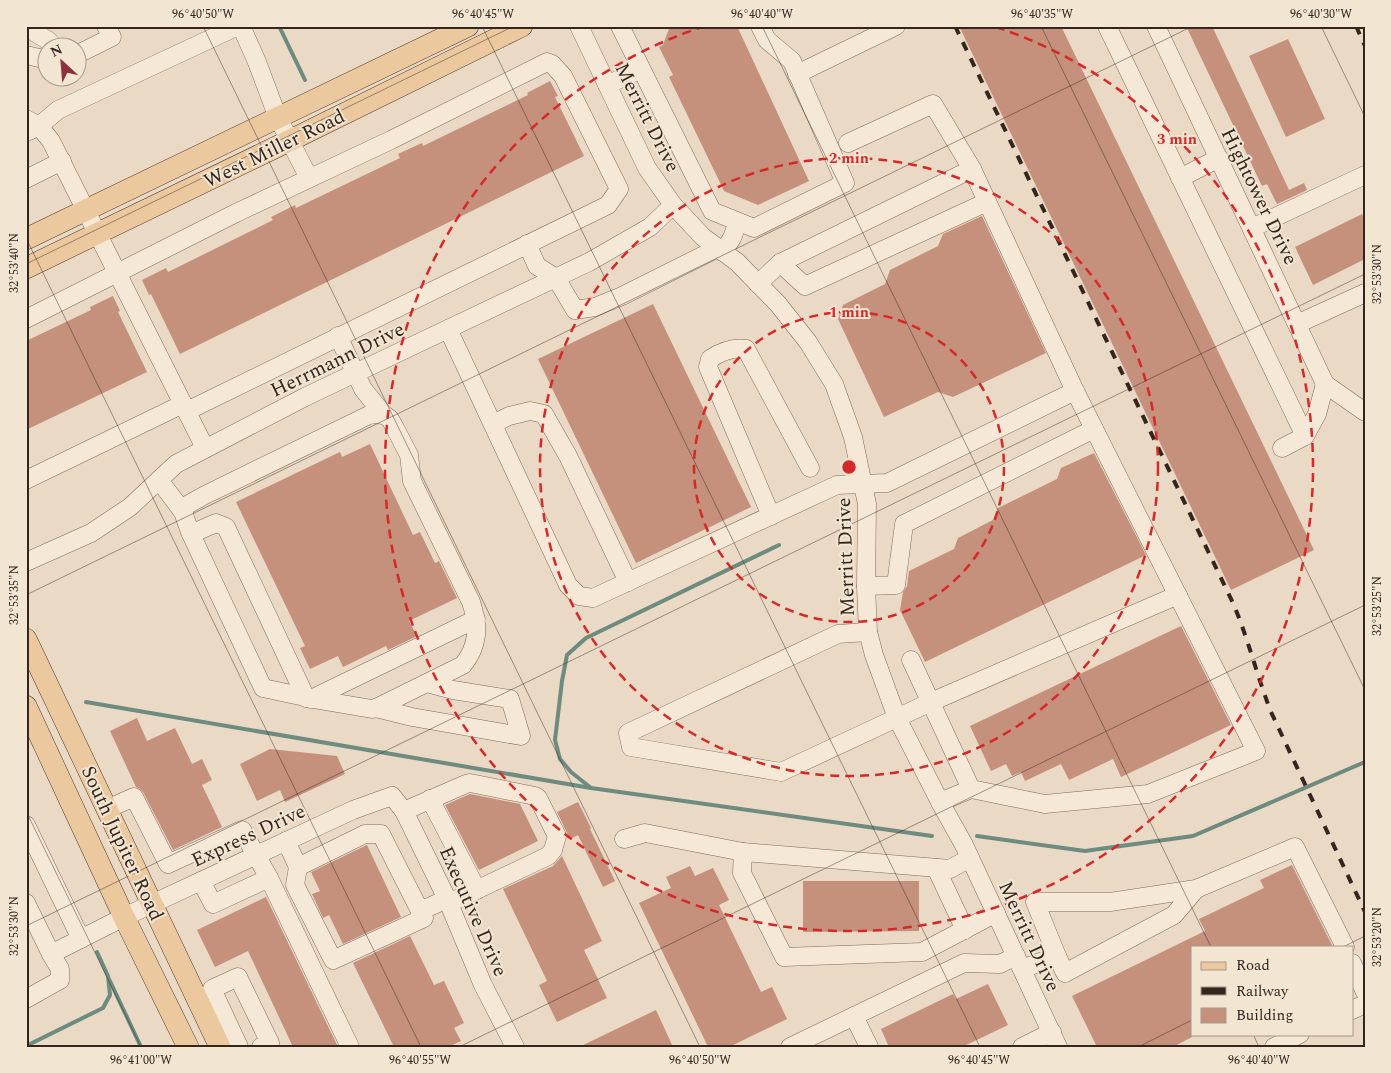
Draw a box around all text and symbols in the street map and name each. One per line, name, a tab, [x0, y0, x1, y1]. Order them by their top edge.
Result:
text: 96°40'50"W	[172, 5, 234, 24]
text: 96°40'45"W	[452, 5, 514, 24]
text: 96°40'40"W	[731, 5, 793, 24]
text: 96°40'35"W	[1011, 5, 1073, 24]
text: 96°40'30"W	[1290, 5, 1352, 24]
north arrow	[38, 38, 88, 88]
text: N	[47, 39, 66, 63]
street label: Merritt Drive	[607, 58, 688, 177]
street label: West Miller Road	[199, 102, 350, 196]
street label: Hightower Drive	[1213, 123, 1305, 270]
text: 3 min	[1157, 128, 1197, 151]
text: 2 min	[829, 147, 869, 170]
text: 32°53'40"N	[5, 233, 24, 293]
text: 32°53'30"N	[1368, 244, 1387, 304]
text: 1 min	[829, 301, 869, 324]
street label: Herrmann Drive	[265, 314, 410, 405]
centre of rings	[840, 458, 858, 476]
street label: Merritt Drive	[829, 497, 863, 617]
text: 32°53'35"N	[5, 565, 24, 625]
text: 32°53'25"N	[1368, 576, 1387, 636]
street label: South Jupiter Road	[73, 761, 171, 926]
street label: Express Drive	[186, 796, 310, 875]
street label: Executive Drive	[431, 841, 515, 981]
street label: Merritt Drive	[990, 876, 1068, 997]
text: 32°53'30"N	[5, 896, 24, 956]
text: 32°53'20"N	[1368, 907, 1387, 967]
legend	[1191, 946, 1354, 1036]
text: Road	[1236, 954, 1270, 977]
text: Railway	[1236, 980, 1289, 1003]
text: Building	[1236, 1004, 1293, 1027]
text: 96°41'00"W	[110, 1051, 172, 1070]
text: 96°40'55"W	[389, 1051, 451, 1070]
text: 96°40'50"W	[669, 1051, 731, 1070]
text: 96°40'45"W	[948, 1051, 1010, 1070]
text: 96°40'40"W	[1228, 1051, 1290, 1070]

